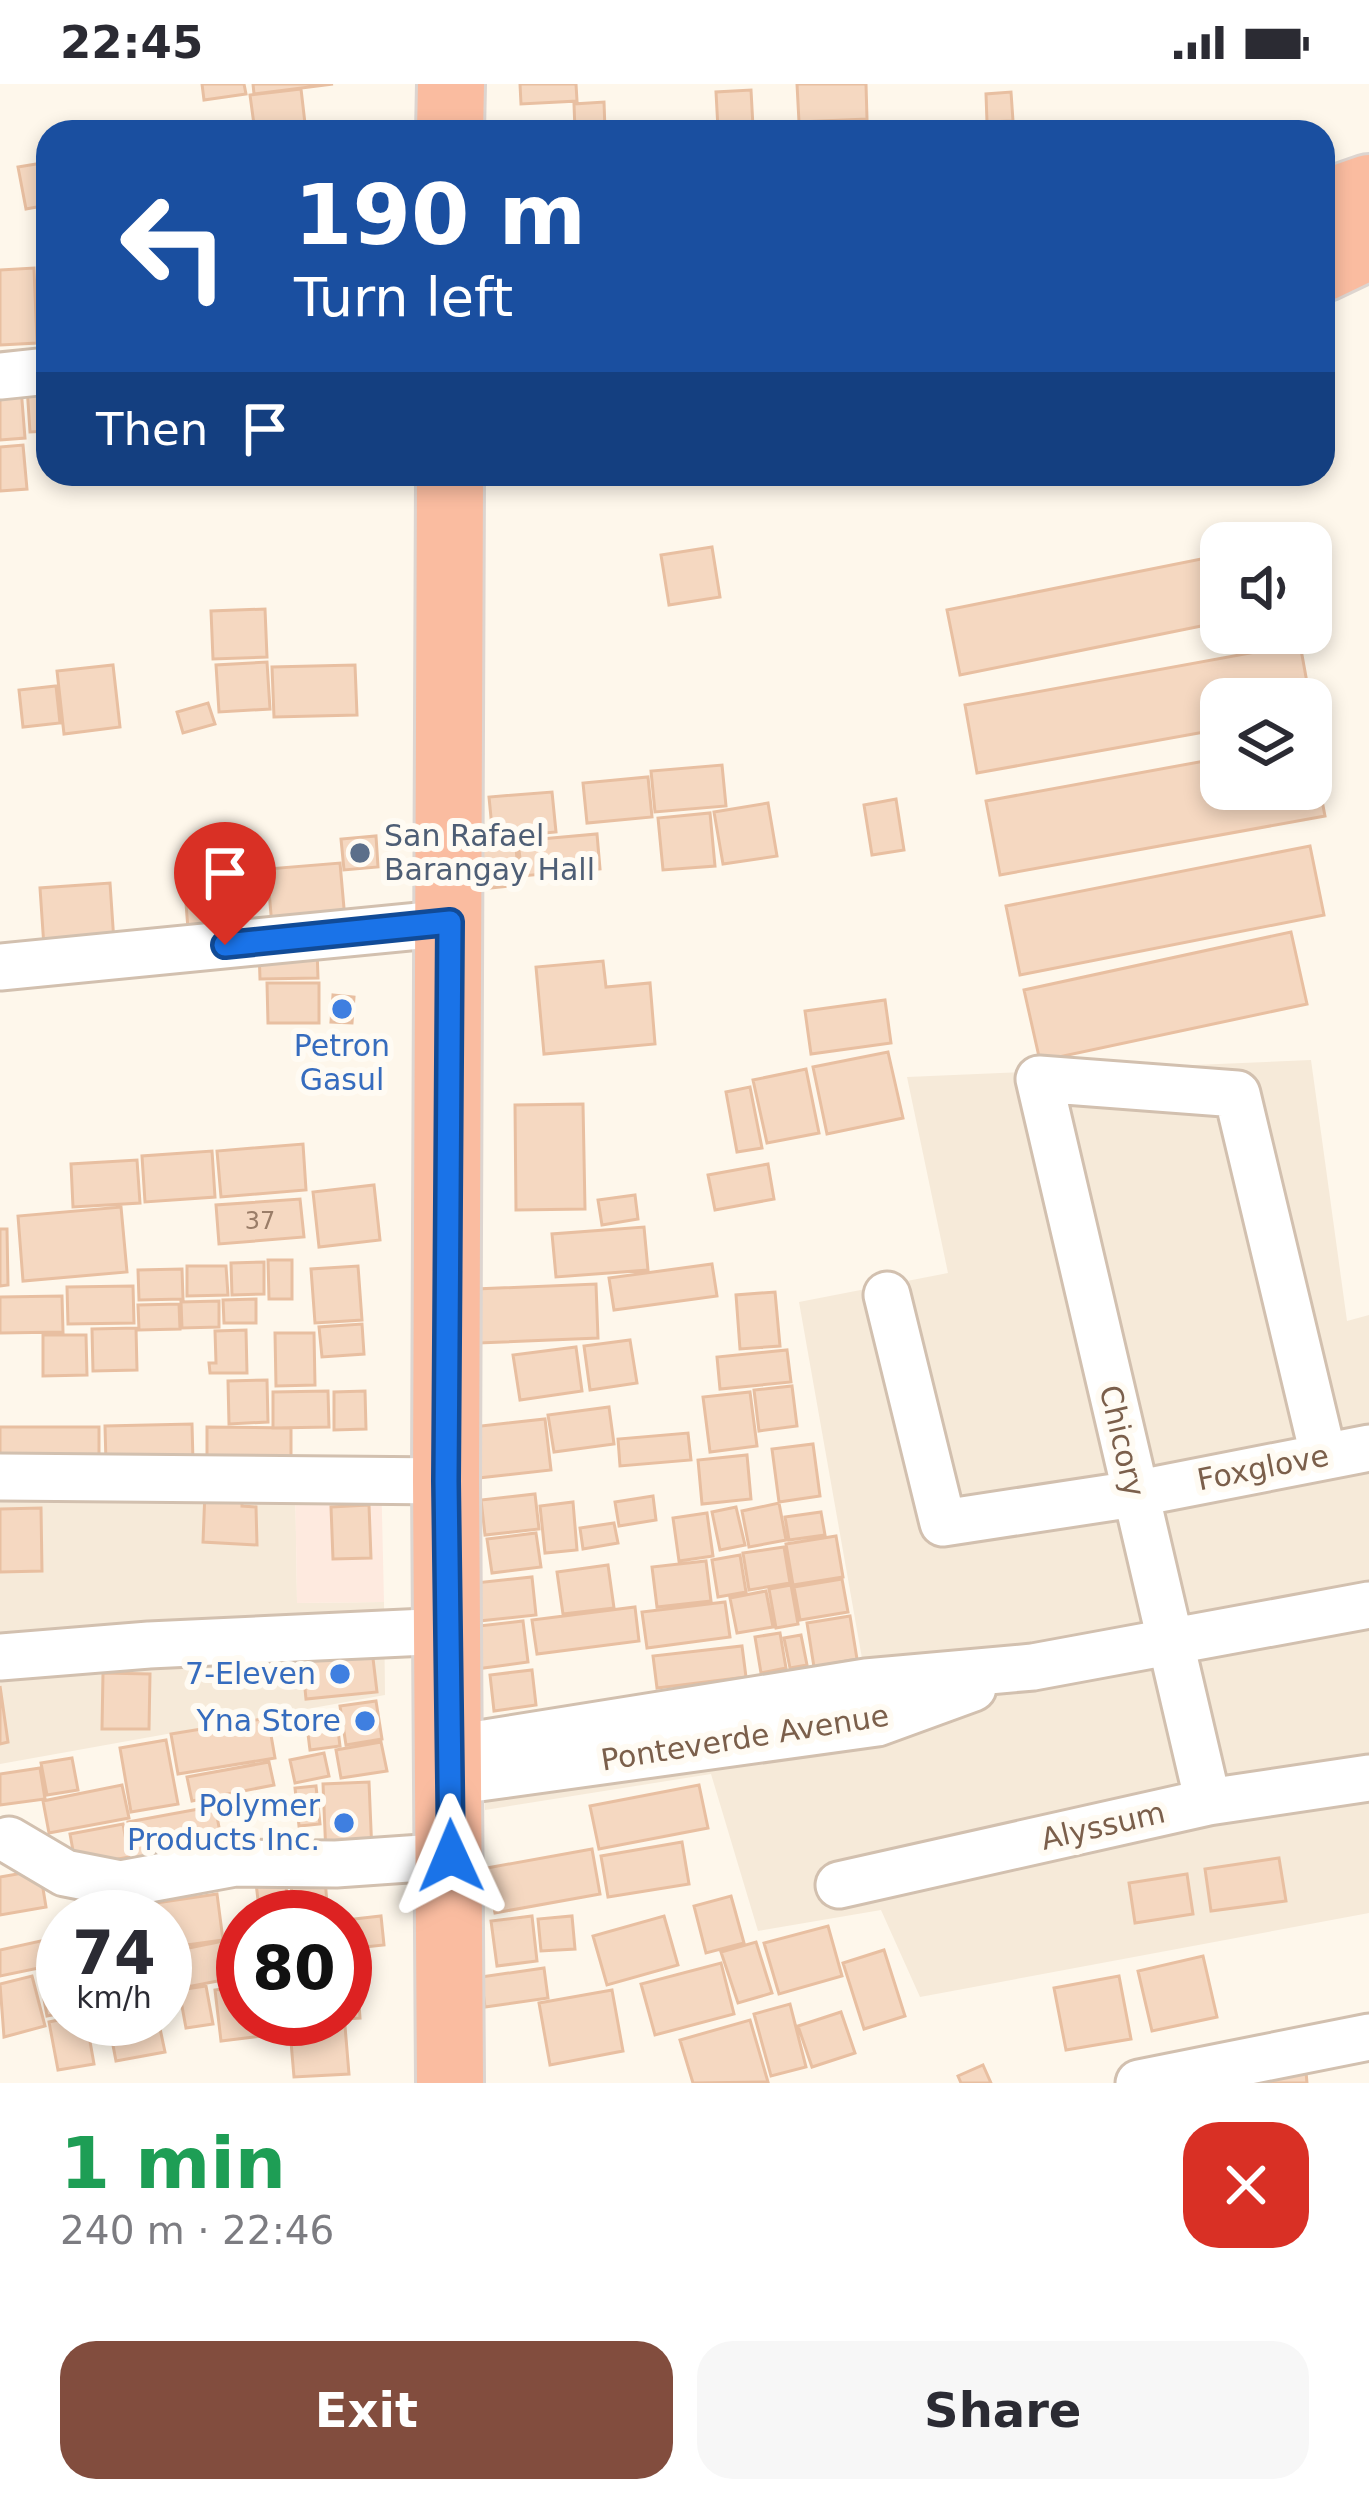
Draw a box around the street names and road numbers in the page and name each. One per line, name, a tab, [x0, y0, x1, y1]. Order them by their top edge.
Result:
street label: Chicory	[1093, 1382, 1152, 1500]
street label: Foxglove	[1194, 1438, 1332, 1497]
street label: Ponteverde Avenue	[598, 1697, 891, 1778]
street label: Alyssum	[1038, 1794, 1168, 1857]

